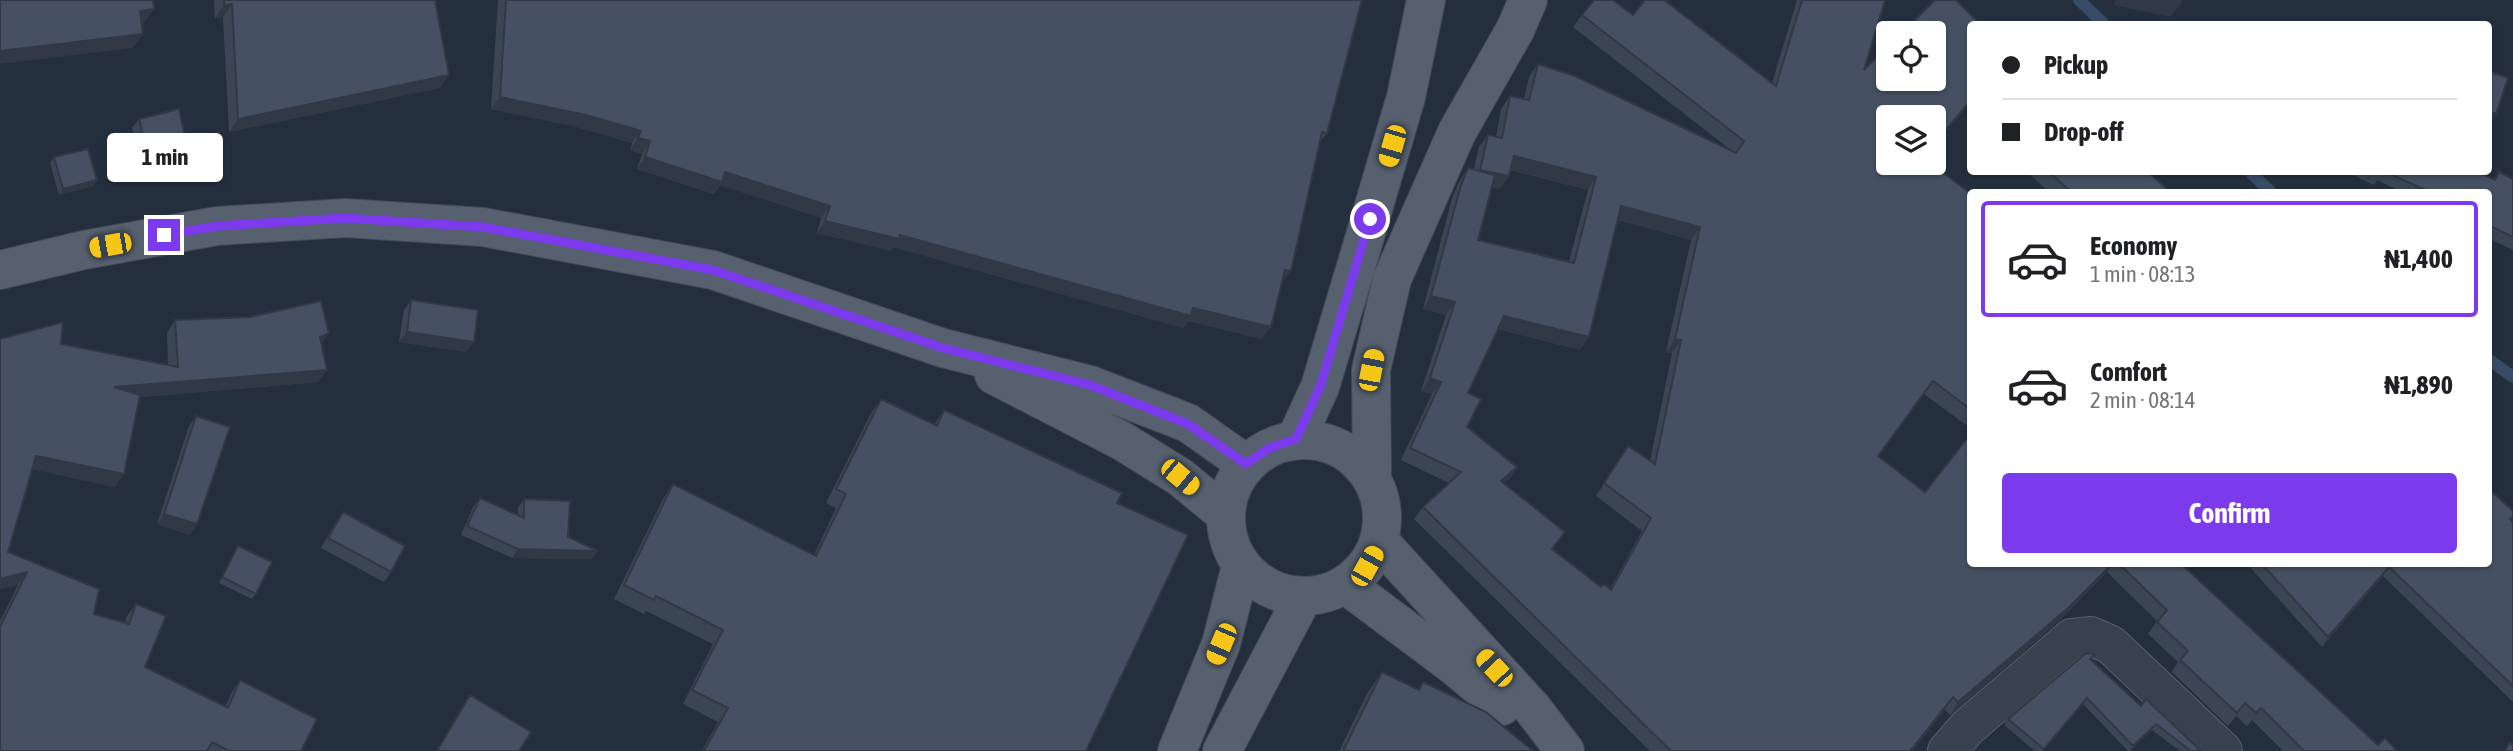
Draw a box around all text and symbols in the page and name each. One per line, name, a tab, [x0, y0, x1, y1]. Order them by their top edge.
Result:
map controls	[1876, 21, 1946, 175]
button: locate	[1876, 21, 1946, 91]
text: Pickup	[2044, 50, 2108, 80]
button: layers	[1876, 105, 1946, 175]
text: Drop-off	[2044, 117, 2124, 147]
car	[1377, 123, 1408, 169]
callout: 1 min	[106, 134, 222, 182]
text: 1 min	[142, 144, 188, 170]
route start	[1354, 203, 1386, 235]
route end	[148, 219, 180, 251]
icon: car	[2006, 228, 2069, 291]
car	[88, 231, 133, 259]
text: Economy	[2090, 231, 2177, 261]
text: ₦1,400	[2384, 244, 2453, 274]
text: 1 min · 08:13	[2090, 261, 2196, 287]
car	[1357, 347, 1386, 393]
icon: car	[2006, 354, 2069, 417]
text: Comfort	[2090, 357, 2167, 387]
text: ₦1,890	[2384, 370, 2453, 400]
text: 2 min · 08:14	[2090, 387, 2196, 413]
car	[1158, 455, 1203, 499]
button: Confirm	[2002, 473, 2457, 553]
car	[1348, 543, 1387, 589]
car	[1204, 621, 1239, 667]
car	[1472, 645, 1517, 691]

